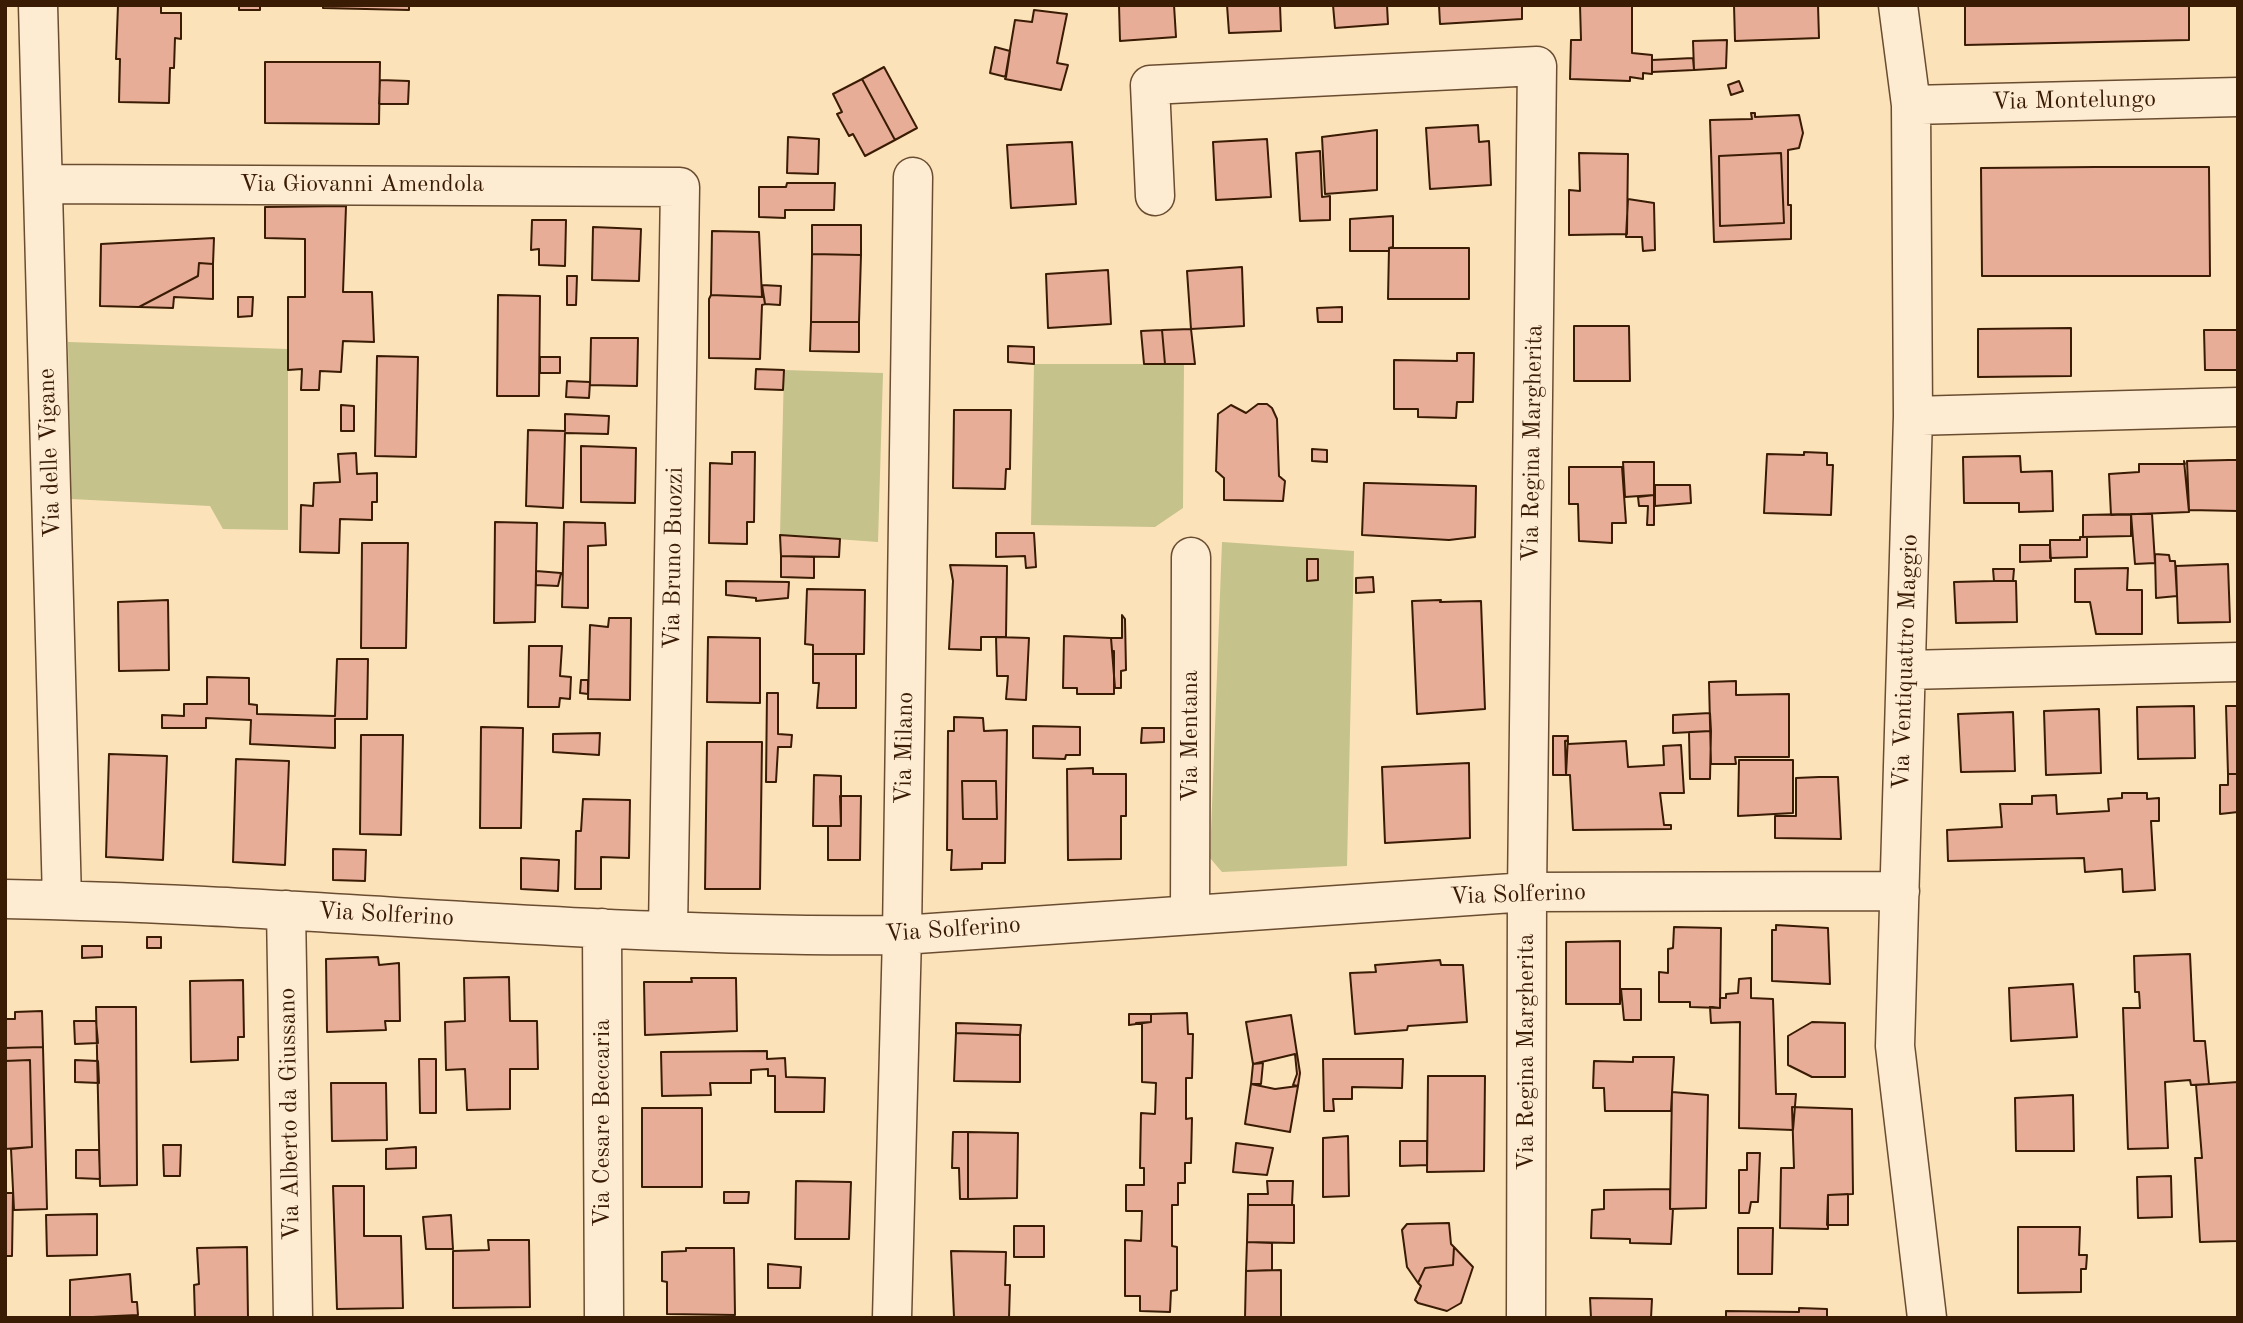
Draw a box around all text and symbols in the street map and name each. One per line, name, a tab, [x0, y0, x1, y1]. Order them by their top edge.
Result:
street label: Via Montelungo	[1992, 85, 2156, 117]
street label: Via Giovanni Amendola	[240, 171, 484, 199]
street label: Via Regina Margherita	[1517, 324, 1549, 562]
street label: Via delle Vigane	[33, 368, 67, 538]
street label: Via Bruno Buozzi	[658, 467, 690, 649]
street label: Via Ventiquattro Maggio	[1887, 534, 1925, 790]
street label: Via Mentana	[1177, 670, 1205, 802]
street label: Via Milano	[890, 692, 920, 804]
street label: Via Solferino	[1450, 878, 1586, 912]
street label: Via Solferino	[317, 897, 455, 933]
street label: Via Solferino	[884, 911, 1022, 949]
street label: Via Regina Margherita	[1513, 933, 1541, 1171]
street label: Via Alberto da Giussano	[273, 987, 307, 1241]
street label: Via Cesare Beccaria	[589, 1019, 617, 1227]

